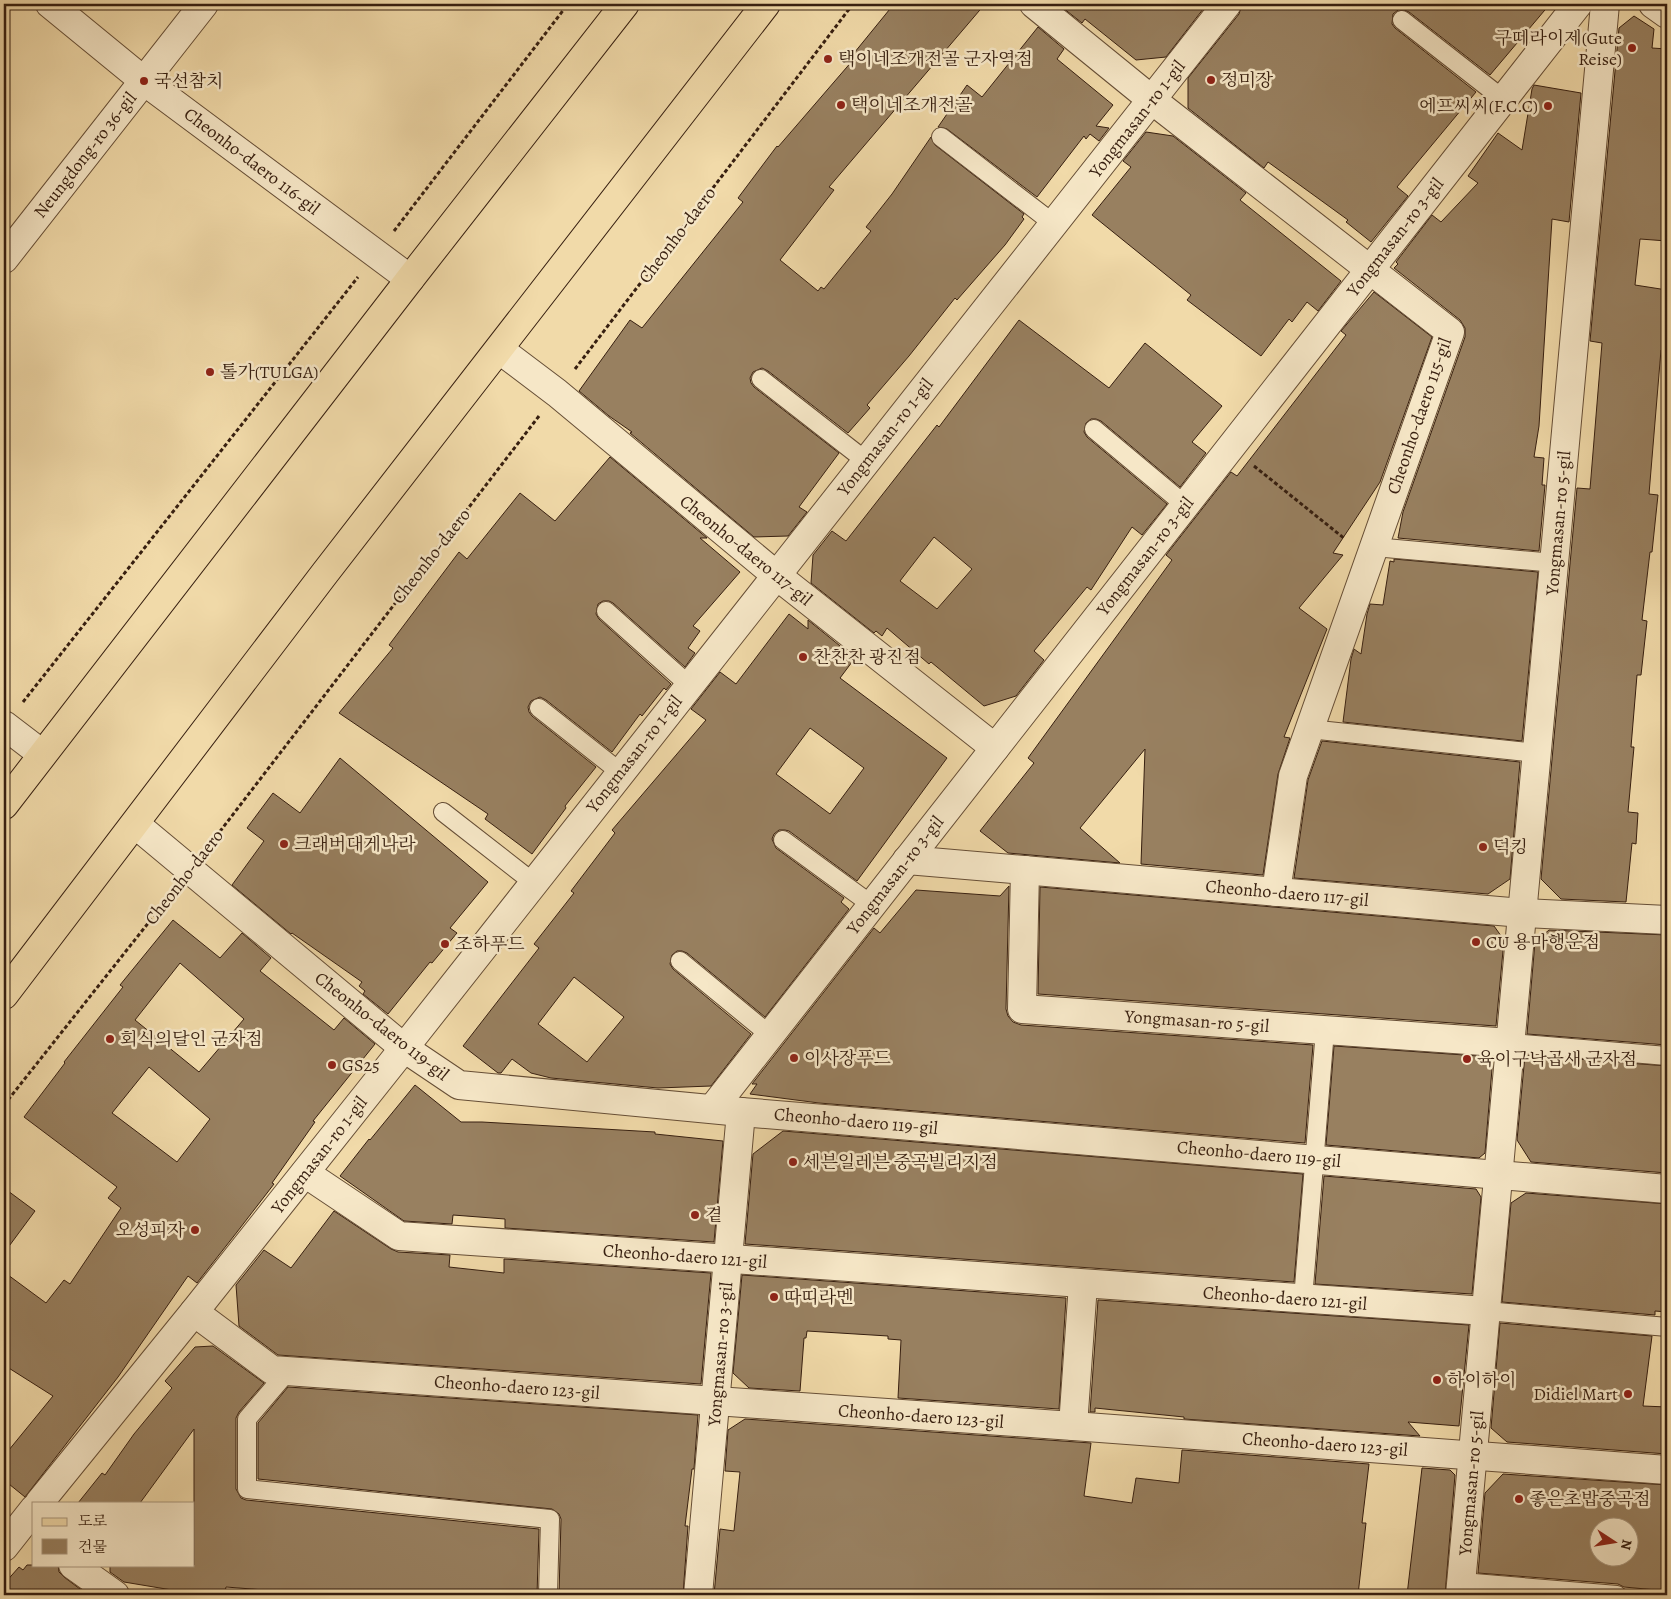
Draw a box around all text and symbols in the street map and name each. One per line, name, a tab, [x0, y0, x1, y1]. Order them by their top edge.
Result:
place label: 구떼라이제(Gute Reise)	[1495, 26, 1622, 71]
marker: 구떼라이제(Gute Reise)	[1626, 42, 1638, 54]
place label: 택이네조개전골 군자역점	[838, 47, 1033, 71]
marker: 택이네조개전골 군자역점	[822, 53, 834, 65]
street label: Yongmasan-ro 1-gil	[1083, 55, 1191, 184]
place label: 정미장	[1221, 68, 1274, 92]
place label: 국선참치	[154, 69, 224, 93]
marker: 정미장	[1205, 74, 1217, 86]
marker: 국선참치	[138, 75, 150, 87]
street label: Neungdong-ro 36-gil	[28, 86, 142, 223]
place label: 택이네조개전골	[851, 93, 973, 117]
place label: 에프씨씨(F.C.C)	[1419, 94, 1538, 118]
marker: 택이네조개전골	[835, 99, 847, 111]
marker: 에프씨씨(F.C.C)	[1542, 100, 1554, 112]
street label: Cheonho-daero 116-gil	[179, 102, 325, 220]
street label: Yongmasan-ro 3-gil	[1340, 172, 1449, 302]
street label: Cheonho-daero	[633, 182, 721, 288]
street label: Cheonho-daero 115-gil	[1381, 334, 1457, 497]
place label: 톨가(TULGA)	[220, 360, 318, 384]
marker: 톨가(TULGA)	[204, 366, 216, 378]
street label: Yongmasan-ro 1-gil	[831, 373, 939, 502]
street label: Yongmasan-ro 5-gil	[1540, 449, 1576, 597]
street label: Cheonho-daero 117-gil	[675, 489, 818, 611]
street label: Yongmasan-ro 3-gil	[1090, 491, 1199, 621]
street label: Cheonho-daero	[386, 503, 476, 609]
place label: 찬찬찬 광진점	[813, 645, 921, 669]
marker: 찬찬찬 광진점	[797, 651, 809, 663]
street label: Yongmasan-ro 1-gil	[580, 690, 688, 819]
street label: Yongmasan-ro 3-gil	[840, 810, 949, 940]
street label: Cheonho-daero	[139, 824, 229, 930]
place label: 크래버대게나라	[294, 832, 416, 856]
place label: 덕킹	[1493, 835, 1528, 859]
marker: 크래버대게나라	[278, 838, 290, 850]
marker: 덕킹	[1477, 841, 1489, 853]
street label: Cheonho-daero 117-gil	[1204, 874, 1370, 912]
place label: CU 용마행운점	[1486, 930, 1600, 954]
place label: 조하푸드	[455, 932, 525, 956]
marker: CU 용마행운점	[1470, 936, 1482, 948]
marker: 조하푸드	[439, 938, 451, 950]
street label: Cheonho-daero 119-gil	[310, 966, 455, 1086]
street label: Yongmasan-ro 5-gil	[1123, 1004, 1271, 1038]
place label: 회식의달인 군자점	[120, 1027, 263, 1051]
marker: 회식의달인 군자점	[104, 1033, 116, 1045]
place label: 이사장푸드	[804, 1046, 892, 1070]
place label: 육이구낙곱새 군자점	[1477, 1047, 1637, 1071]
marker: 이사장푸드	[788, 1052, 800, 1064]
place label: GS25	[342, 1053, 380, 1077]
marker: 육이구낙곱새 군자점	[1461, 1053, 1473, 1065]
marker: GS25	[326, 1059, 338, 1071]
street label: Yongmasan-ro 1-gil	[265, 1091, 373, 1220]
street label: Cheonho-daero 119-gil	[773, 1102, 940, 1140]
street label: Cheonho-daero 119-gil	[1176, 1135, 1343, 1173]
place label: 세븐일레븐 중곡빌리지점	[803, 1150, 998, 1174]
marker: 세븐일레븐 중곡빌리지점	[787, 1156, 799, 1168]
place label: 곁	[705, 1203, 722, 1227]
marker: 곁	[689, 1209, 701, 1221]
place label: 오성피자	[115, 1218, 186, 1242]
marker: 오성피자	[189, 1224, 201, 1236]
street label: Cheonho-daero 121-gil	[602, 1238, 769, 1274]
street label: Yongmasan-ro 3-gil	[702, 1280, 738, 1428]
street label: Cheonho-daero 121-gil	[1202, 1280, 1369, 1316]
place label: 따띠라멘	[784, 1285, 854, 1309]
marker: 따띠라멘	[768, 1291, 780, 1303]
place label: 하이하이	[1447, 1368, 1517, 1392]
street label: Cheonho-daero 123-gil	[433, 1369, 601, 1405]
marker: 하이하이	[1431, 1374, 1443, 1386]
place label: Didiel Mart	[1533, 1382, 1618, 1406]
marker: Didiel Mart	[1622, 1388, 1634, 1400]
street label: Cheonho-daero 123-gil	[837, 1398, 1005, 1434]
street label: Yongmasan-ro 5-gil	[1453, 1409, 1489, 1557]
street label: Cheonho-daero 123-gil	[1241, 1426, 1409, 1462]
place label: 좋은초밥중곡점	[1529, 1487, 1651, 1511]
marker: 좋은초밥중곡점	[1513, 1493, 1525, 1505]
legend	[32, 1502, 195, 1566]
text: 도로	[78, 1511, 107, 1531]
north arrow	[1588, 1516, 1638, 1566]
text: 건물	[78, 1537, 107, 1557]
text: N	[1616, 1538, 1637, 1552]

